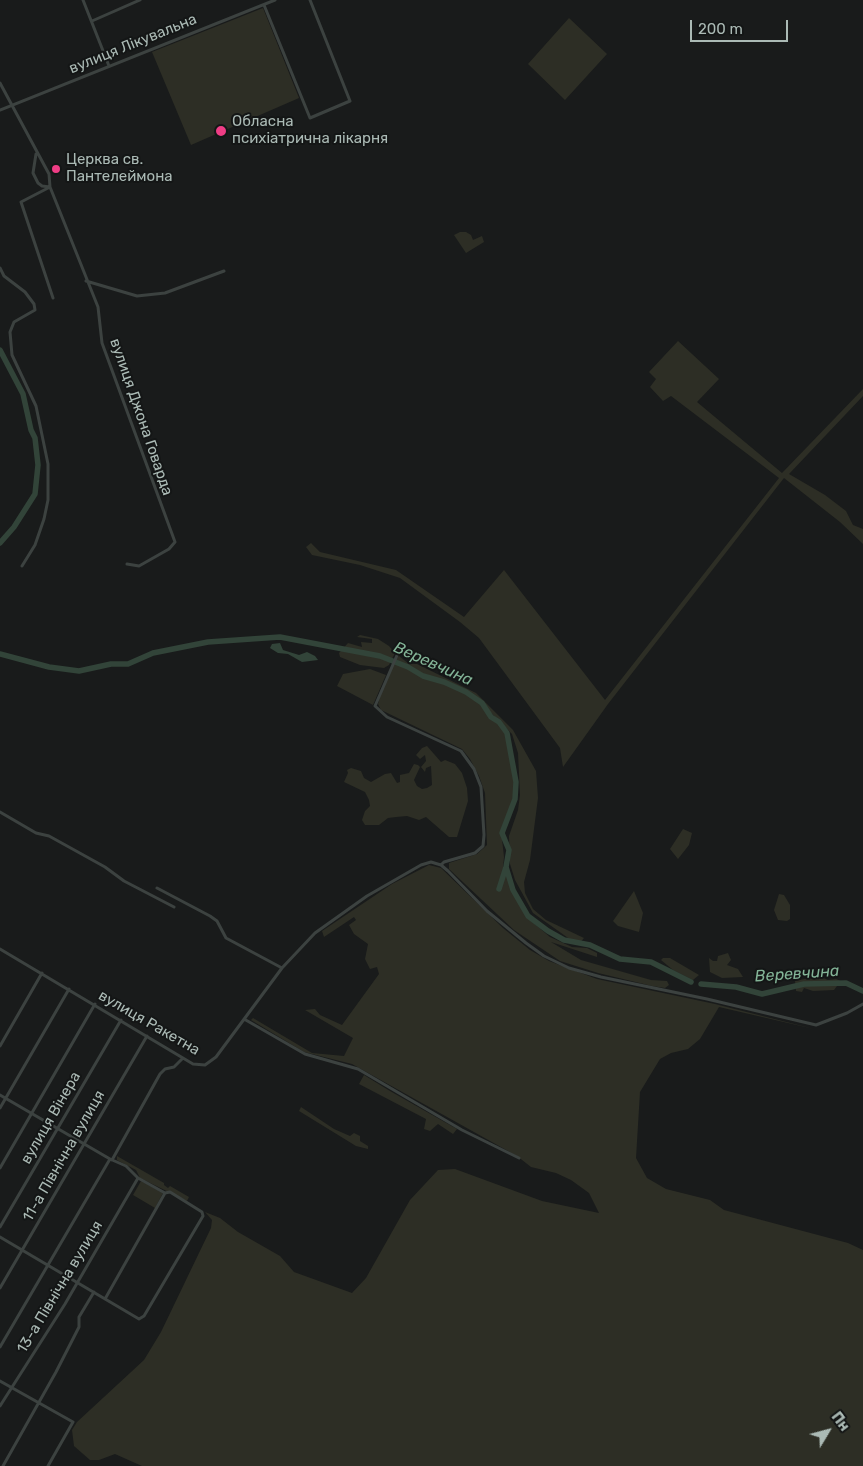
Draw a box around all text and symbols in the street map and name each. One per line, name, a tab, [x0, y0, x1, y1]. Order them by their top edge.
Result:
street label: вулиця Лікувальна	[67, 10, 199, 78]
scale bar	[693, 10, 790, 42]
text: 200 m	[698, 20, 743, 38]
place label: Обласна психіатрична лікарня	[232, 113, 388, 148]
marker: Обласна психіатрична лікарня	[214, 124, 228, 138]
place label: Церква св. Пантелеймона	[66, 151, 173, 186]
marker: Церква св. Пантелеймона	[50, 163, 62, 175]
street label: вулиця Джона Говарда	[106, 336, 176, 498]
water label: Веревчина	[390, 638, 476, 690]
water label: Веревчина	[754, 961, 840, 987]
street label: вулиця Ракетна	[95, 987, 203, 1059]
street label: вулиця Вінера	[17, 1069, 85, 1167]
street label: 11-а Північна вулиця	[19, 1087, 109, 1225]
street label: 13-а Північна вулиця	[13, 1218, 107, 1356]
north arrow	[803, 1406, 853, 1456]
text: Пн	[828, 1409, 853, 1435]

